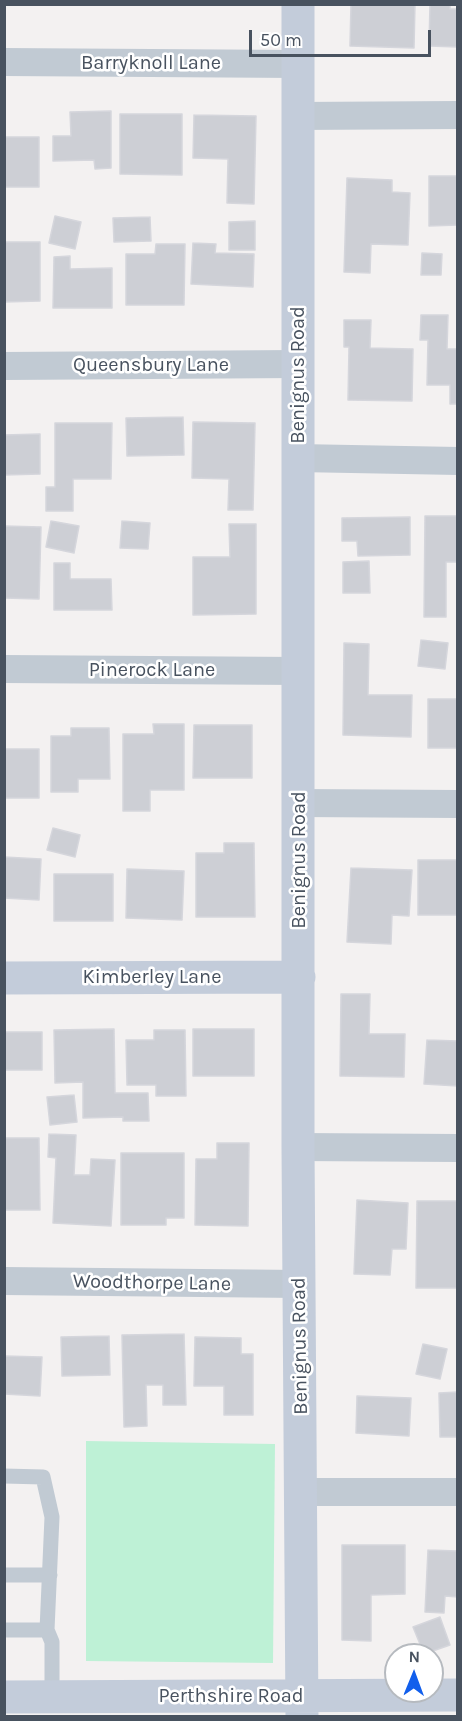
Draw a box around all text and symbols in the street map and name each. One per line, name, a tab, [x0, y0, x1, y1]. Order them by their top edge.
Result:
scale bar	[252, 18, 434, 56]
text: 50 m	[260, 29, 302, 51]
street label: Barryknoll Lane	[81, 51, 221, 75]
street label: Benignus Road	[286, 306, 310, 444]
street label: Queensbury Lane	[73, 353, 229, 377]
street label: Pinerock Lane	[89, 658, 215, 682]
street label: Benignus Road	[287, 791, 311, 929]
street label: Kimberley Lane	[83, 965, 221, 989]
street label: Woodthorpe Lane	[73, 1270, 231, 1296]
street label: Benignus Road	[287, 1277, 313, 1415]
north arrow	[384, 1643, 444, 1703]
text: N	[408, 1647, 420, 1666]
street label: Perthshire Road	[159, 1684, 303, 1708]

